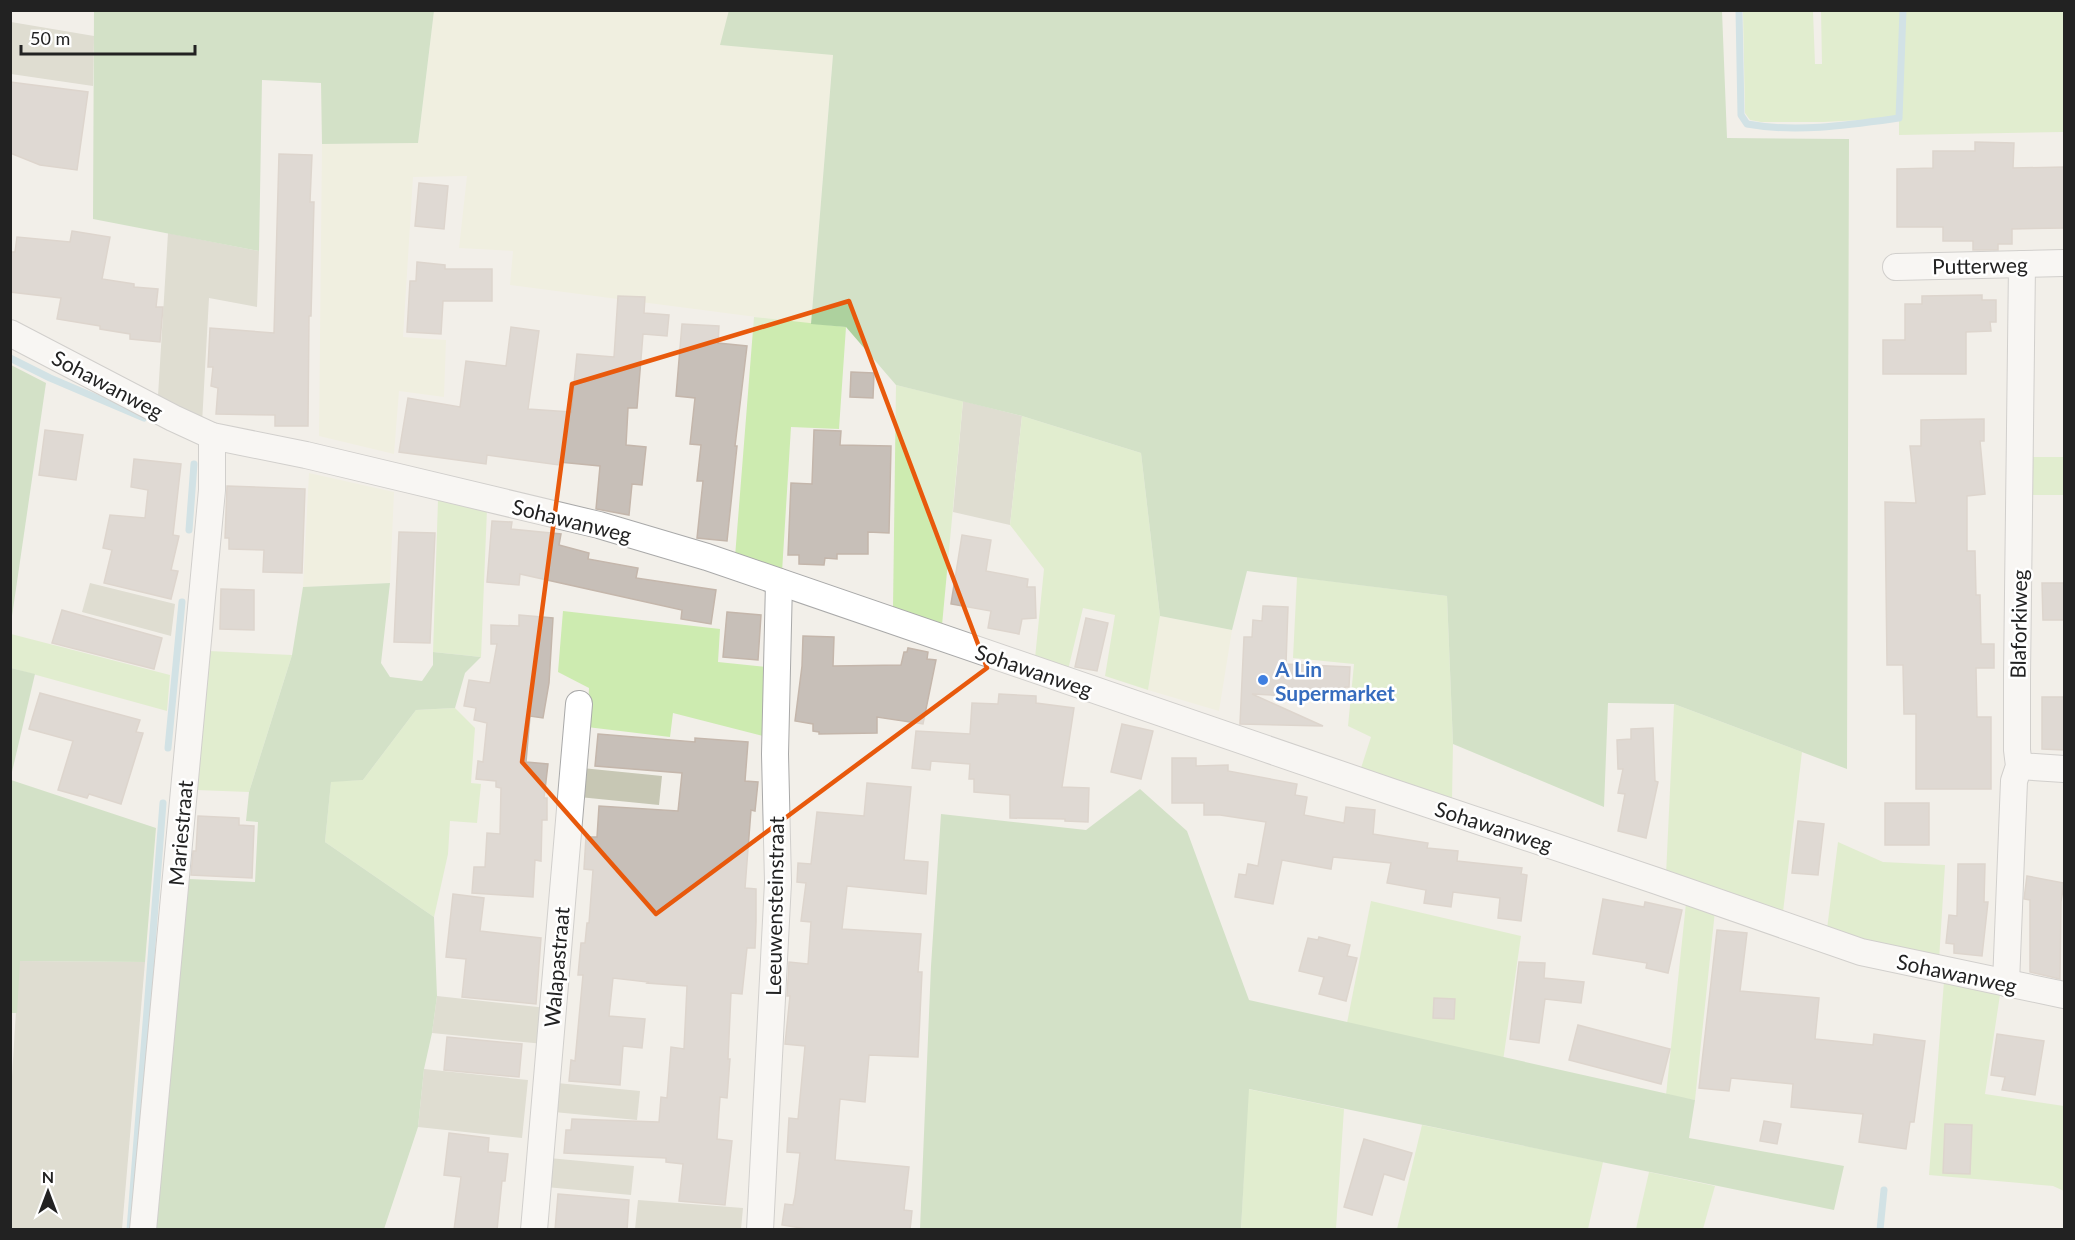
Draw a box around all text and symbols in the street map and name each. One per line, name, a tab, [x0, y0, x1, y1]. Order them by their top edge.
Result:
scale bar	[21, 18, 195, 56]
text: 50 m	[30, 27, 70, 49]
street label: Putterweg	[1932, 252, 2028, 278]
street label: Sohawanweg	[48, 344, 168, 424]
street label: Sohawanweg	[510, 493, 634, 547]
street label: Blaforkiweg	[2005, 569, 2031, 679]
street label: Sohawanweg	[972, 638, 1096, 702]
place label: A Lin Supermarket	[1274, 656, 1395, 705]
marker: A Lin Supermarket	[1256, 673, 1270, 687]
street label: Mariestraat	[163, 779, 197, 887]
street label: Sohawanweg	[1432, 795, 1556, 857]
street label: Leeuwensteinstraat	[760, 815, 788, 996]
street label: Walapastraat	[538, 905, 574, 1028]
street label: Sohawanweg	[1895, 948, 2019, 998]
north arrow	[18, 1162, 78, 1222]
text: N	[42, 1167, 54, 1186]

